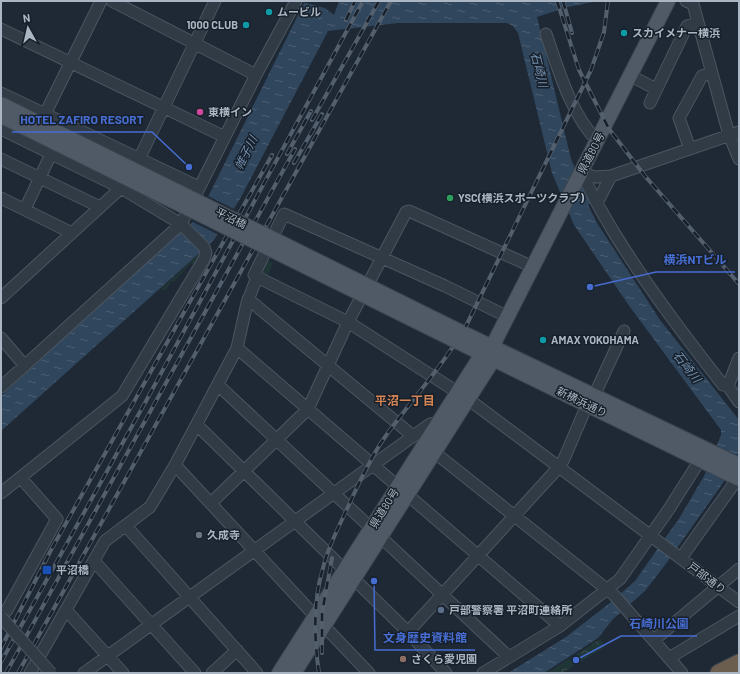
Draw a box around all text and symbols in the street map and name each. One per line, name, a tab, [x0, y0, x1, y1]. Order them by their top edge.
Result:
place label: ムービル	[277, 5, 321, 18]
marker: ムービル	[264, 7, 274, 17]
north arrow	[8, 8, 48, 48]
text: N	[22, 11, 31, 25]
place label: 1000 CLUB	[186, 18, 238, 31]
marker: 1000 CLUB	[241, 20, 251, 30]
place label: スカイメナー横浜	[632, 26, 720, 39]
marker: スカイメナー横浜	[619, 28, 629, 38]
water label: 石崎川	[529, 51, 552, 91]
place label: 東横イン	[208, 105, 252, 118]
marker: 東横イン	[195, 107, 205, 117]
callout: HOTEL ZAFIRO RESORT	[12, 108, 152, 132]
text: HOTEL ZAFIRO RESORT	[20, 112, 144, 126]
street label: 県道80号	[575, 130, 607, 176]
water label: 帷子川	[231, 132, 260, 172]
place label: YSC(横浜スポーツクラブ)	[458, 191, 584, 204]
marker: YSC(横浜スポーツクラブ)	[445, 193, 455, 203]
street label: 平沼橋	[214, 204, 249, 231]
callout: 横浜NTビル	[656, 248, 735, 272]
text: 横浜NTビル	[663, 252, 727, 266]
place label: AMAX YOKOHAMA	[551, 333, 640, 346]
marker: AMAX YOKOHAMA	[538, 335, 548, 345]
water label: 石崎川	[671, 348, 706, 386]
street label: 新横浜通り	[555, 384, 610, 419]
district label: 平沼一丁目	[375, 393, 435, 407]
street label: 県道80号	[366, 485, 401, 530]
place label: 久成寺	[207, 528, 240, 541]
marker: 久成寺	[194, 530, 204, 540]
street label: 戸部通り	[686, 559, 729, 596]
place label: 平沼橋	[56, 563, 89, 576]
marker: 平沼橋	[41, 564, 53, 576]
place label: 戸部警察署 平沼町連絡所	[449, 603, 572, 616]
marker: 戸部警察署 平沼町連絡所	[436, 605, 446, 615]
callout: 石崎川公園	[621, 612, 697, 636]
text: 石崎川公園	[629, 616, 689, 630]
callout: 文身歴史資料館	[375, 626, 475, 650]
text: 文身歴史資料館	[383, 630, 467, 644]
place label: さくら愛児園	[411, 652, 477, 665]
marker: さくら愛児園	[398, 654, 408, 664]

